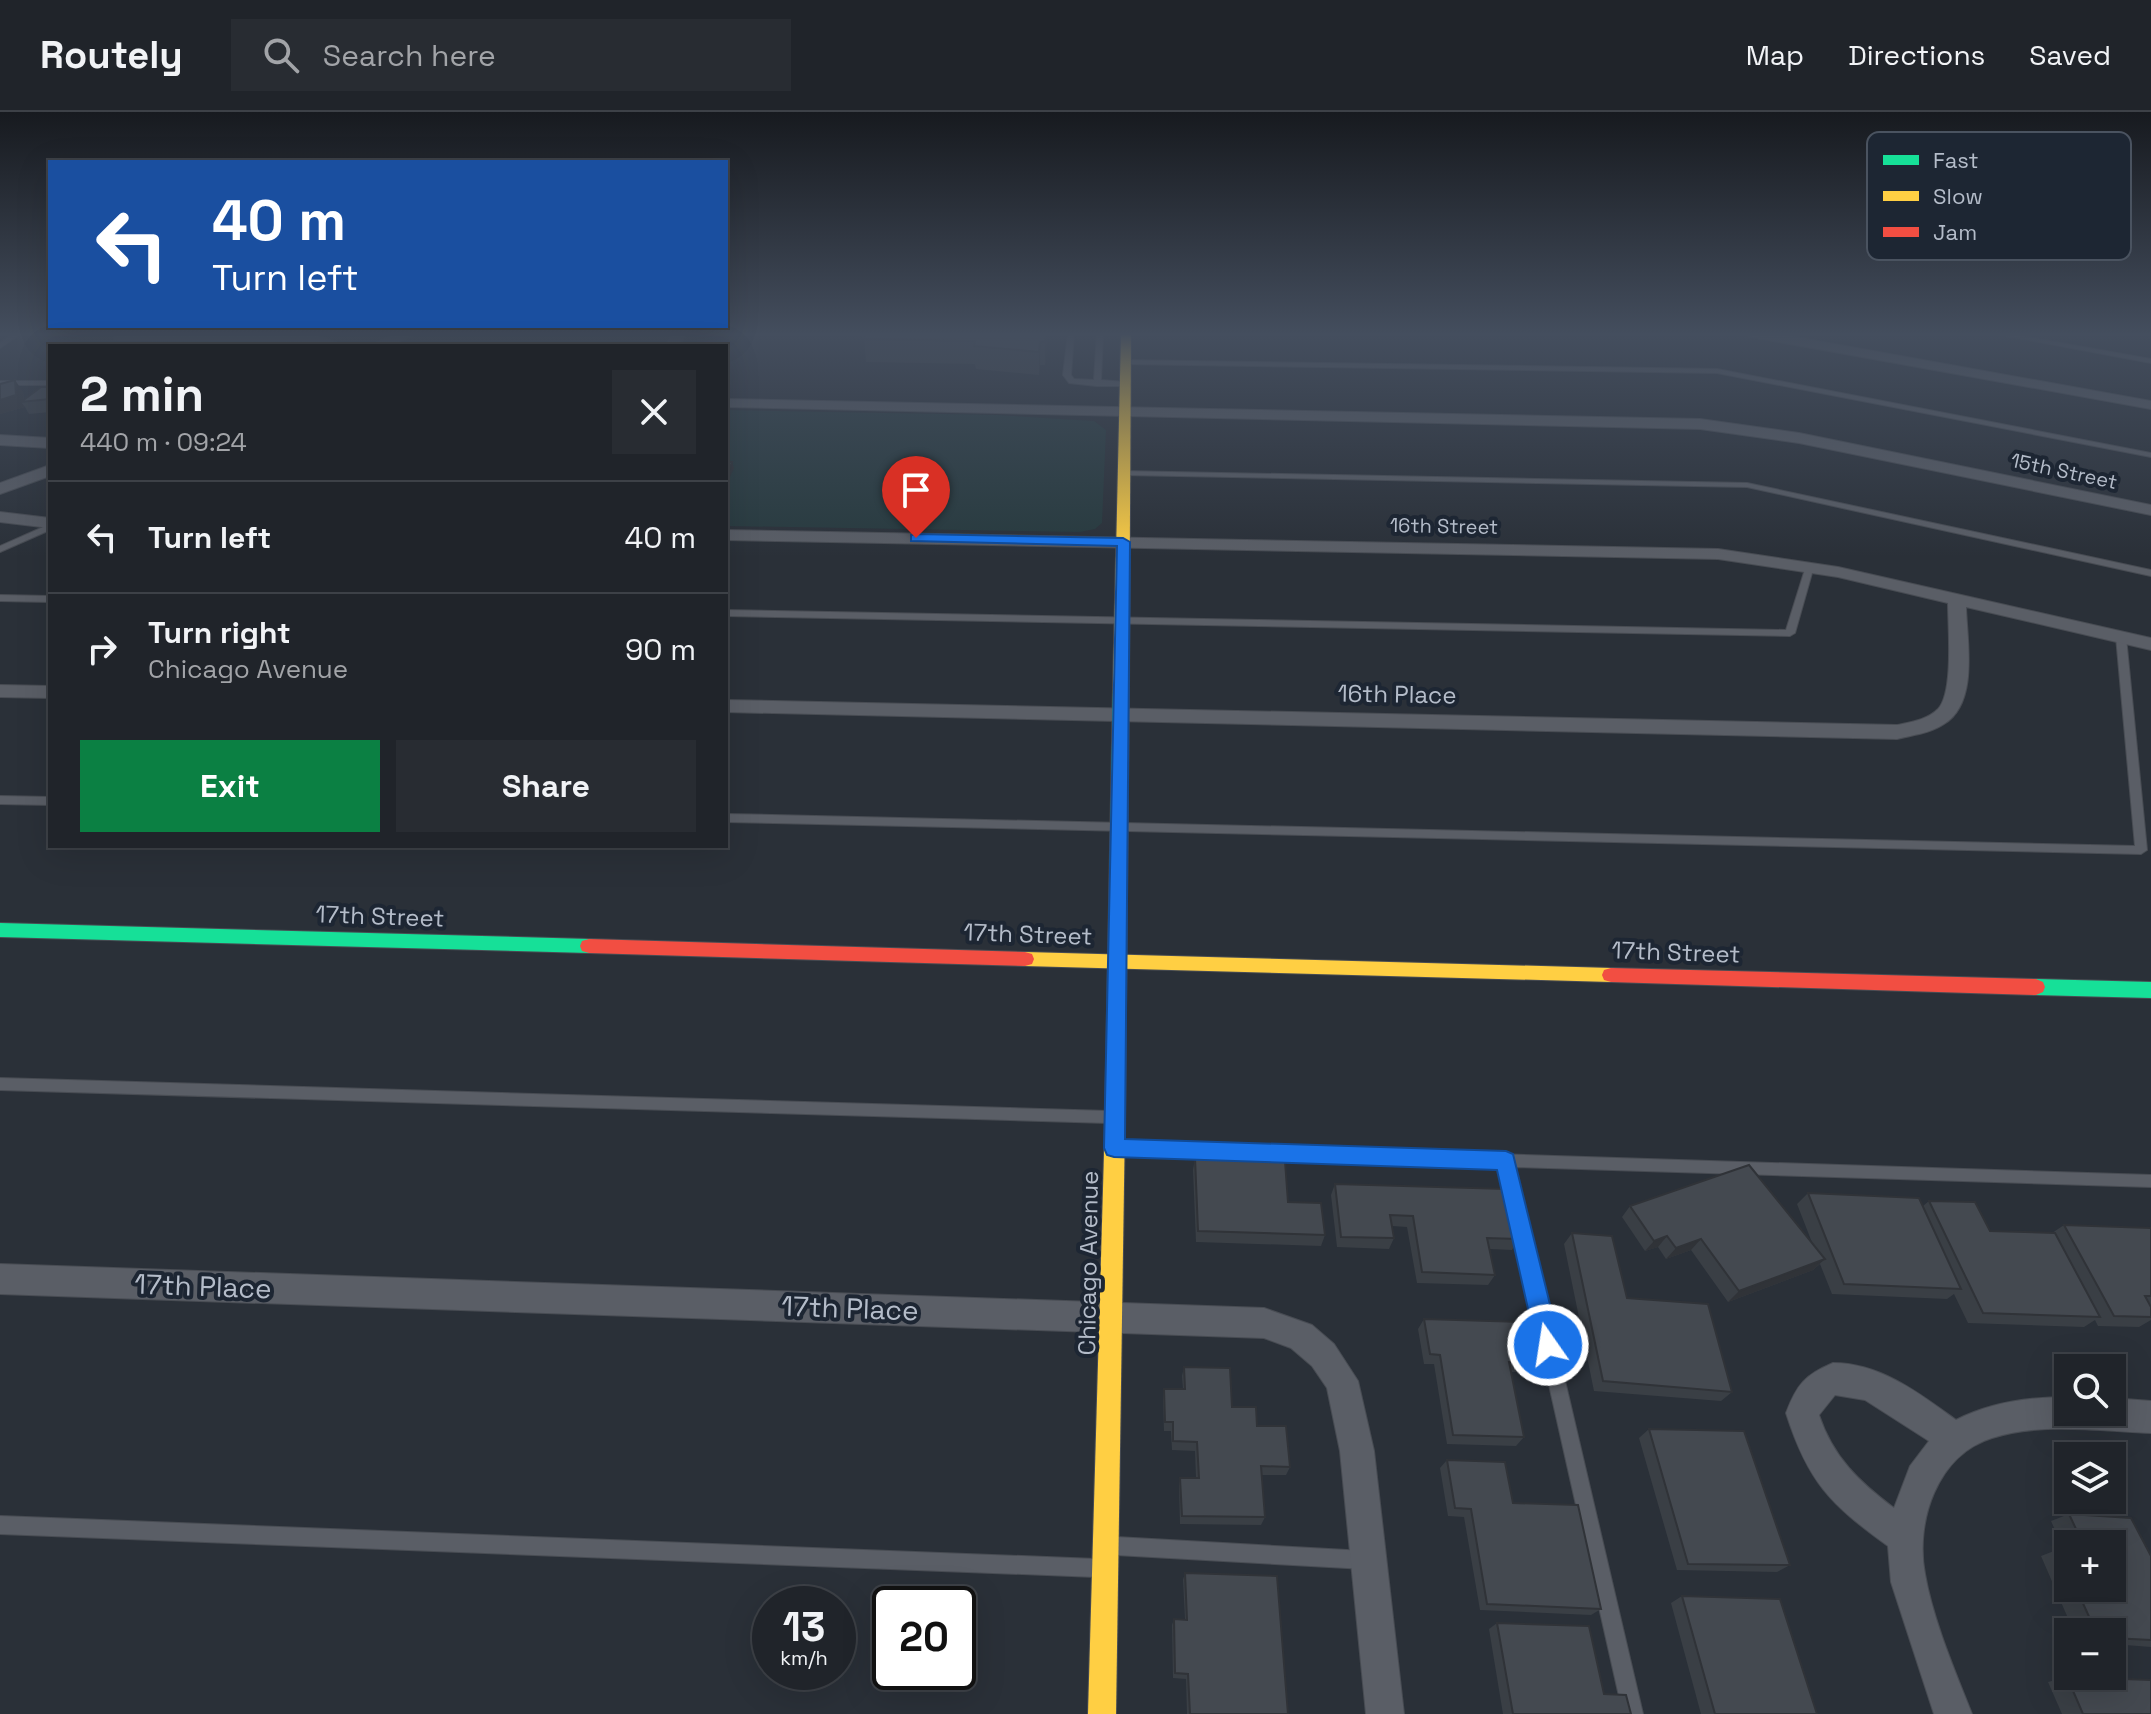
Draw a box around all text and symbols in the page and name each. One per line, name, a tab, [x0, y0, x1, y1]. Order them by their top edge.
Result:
search box	[231, 19, 791, 91]
text: Routely	[40, 31, 183, 79]
icon: search	[259, 33, 303, 77]
text: Search here	[323, 36, 496, 75]
text: Map	[1746, 37, 1804, 73]
text: Directions	[1848, 37, 1985, 73]
text: Saved	[2029, 37, 2111, 73]
legend	[1867, 132, 2131, 260]
text: Fast	[1933, 146, 1979, 174]
text: Slow	[1933, 182, 1983, 210]
text: 40 m	[212, 185, 346, 256]
icon: left	[80, 192, 184, 296]
text: Jam	[1933, 218, 1977, 246]
text: Turn left	[212, 255, 359, 301]
text: 2 min	[80, 364, 204, 425]
button: close	[612, 370, 696, 454]
text: 440 m · 09:24	[80, 425, 247, 459]
street label: 15th Street	[2008, 447, 2120, 495]
pin	[882, 456, 950, 538]
icon: arrive	[894, 468, 938, 512]
street label: 16th Street	[1390, 512, 1498, 540]
icon: left	[80, 515, 124, 559]
text: Turn left	[148, 518, 271, 557]
text: 40 m	[625, 518, 696, 557]
text: Turn right	[148, 613, 291, 652]
icon: right	[80, 627, 124, 671]
text: 90 m	[625, 630, 696, 669]
text: Chicago Avenue	[148, 652, 348, 686]
street label: 16th Place	[1337, 677, 1457, 711]
button: Exit	[80, 740, 380, 832]
button: Share	[396, 740, 696, 832]
street label: 17th Street	[315, 898, 445, 934]
street label: 17th Street	[963, 916, 1093, 952]
street label: 17th Street	[1611, 934, 1741, 970]
street label: Chicago Avenue	[1071, 1170, 1105, 1356]
street label: 17th Place	[134, 1266, 272, 1306]
street label: 17th Place	[781, 1288, 919, 1328]
position arrow	[1506, 1303, 1590, 1387]
map controls	[2054, 1354, 2126, 1690]
button: search	[2054, 1354, 2126, 1426]
button: layers	[2054, 1442, 2126, 1514]
button: +	[2054, 1530, 2126, 1602]
speed limit sign: 20	[872, 1586, 976, 1690]
text: 13	[783, 1602, 825, 1653]
button: −	[2054, 1618, 2126, 1690]
text: km/h	[780, 1645, 828, 1671]

